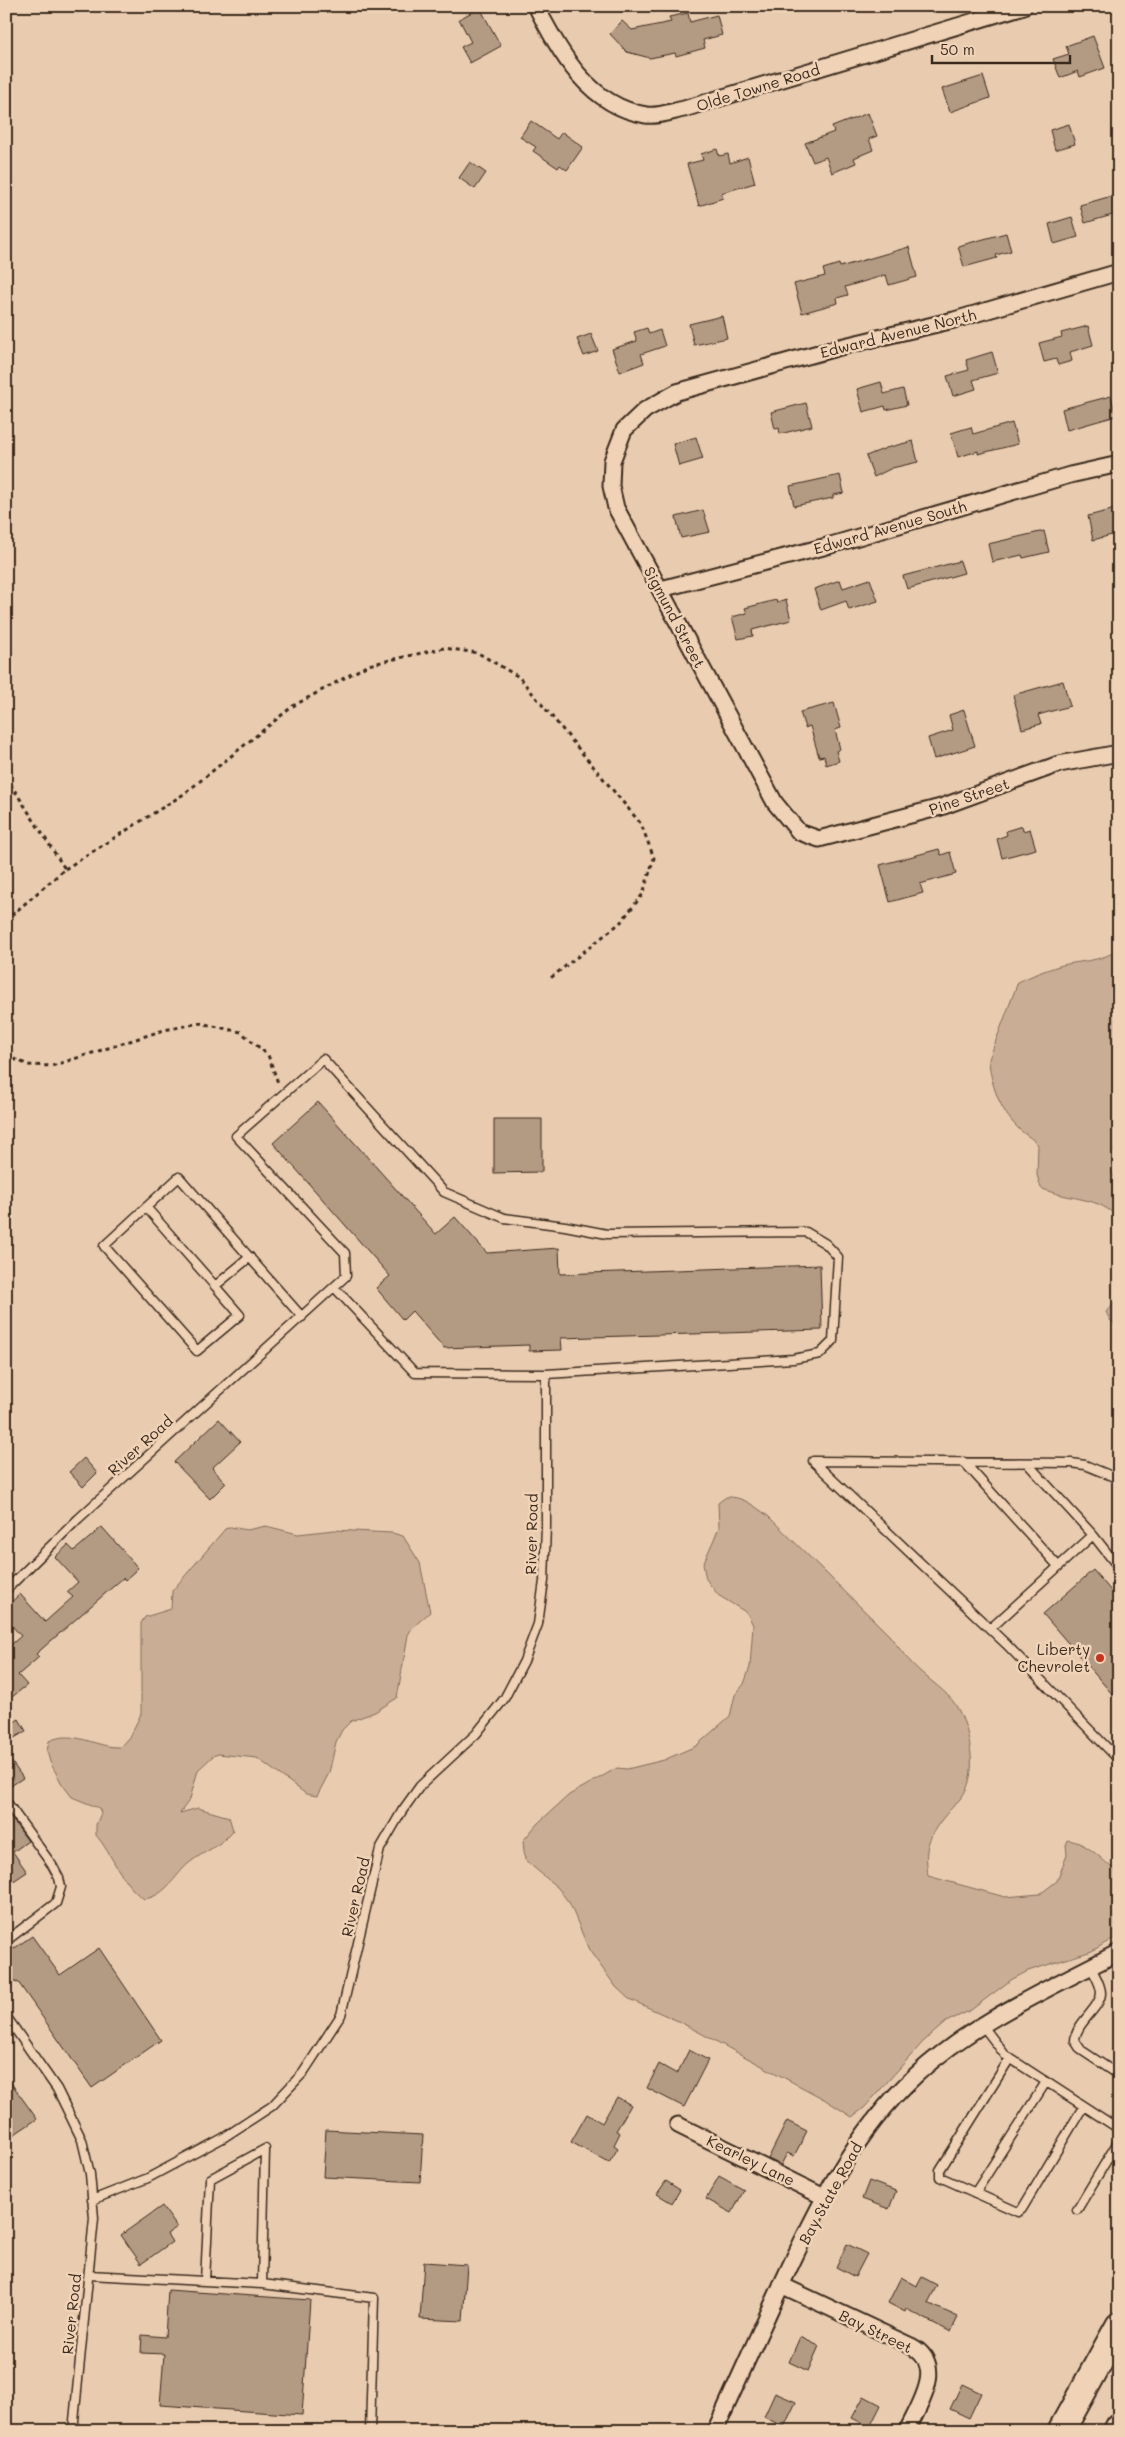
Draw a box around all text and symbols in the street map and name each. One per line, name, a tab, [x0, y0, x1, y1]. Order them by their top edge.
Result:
scale bar	[932, 32, 1070, 64]
text: 50 m	[940, 39, 975, 59]
street label: Olde Towne Road	[694, 59, 822, 115]
street label: Edward Avenue North	[818, 304, 978, 362]
street label: Edward Avenue South	[811, 496, 969, 558]
street label: Sigmund Street	[640, 563, 710, 671]
street label: Pine Street	[926, 773, 1012, 819]
street label: River Road	[103, 1410, 177, 1480]
street label: River Road	[520, 1493, 542, 1575]
place label: Liberty Chevrolet	[1018, 1639, 1090, 1676]
marker: Liberty Chevrolet	[1094, 1652, 1106, 1664]
street label: River Road	[336, 1855, 374, 1939]
street label: Kearley Lane	[704, 2130, 798, 2190]
street label: Bay State Road	[794, 2138, 866, 2248]
street label: River Road	[57, 2273, 85, 2355]
street label: Bay Street	[836, 2305, 916, 2357]

